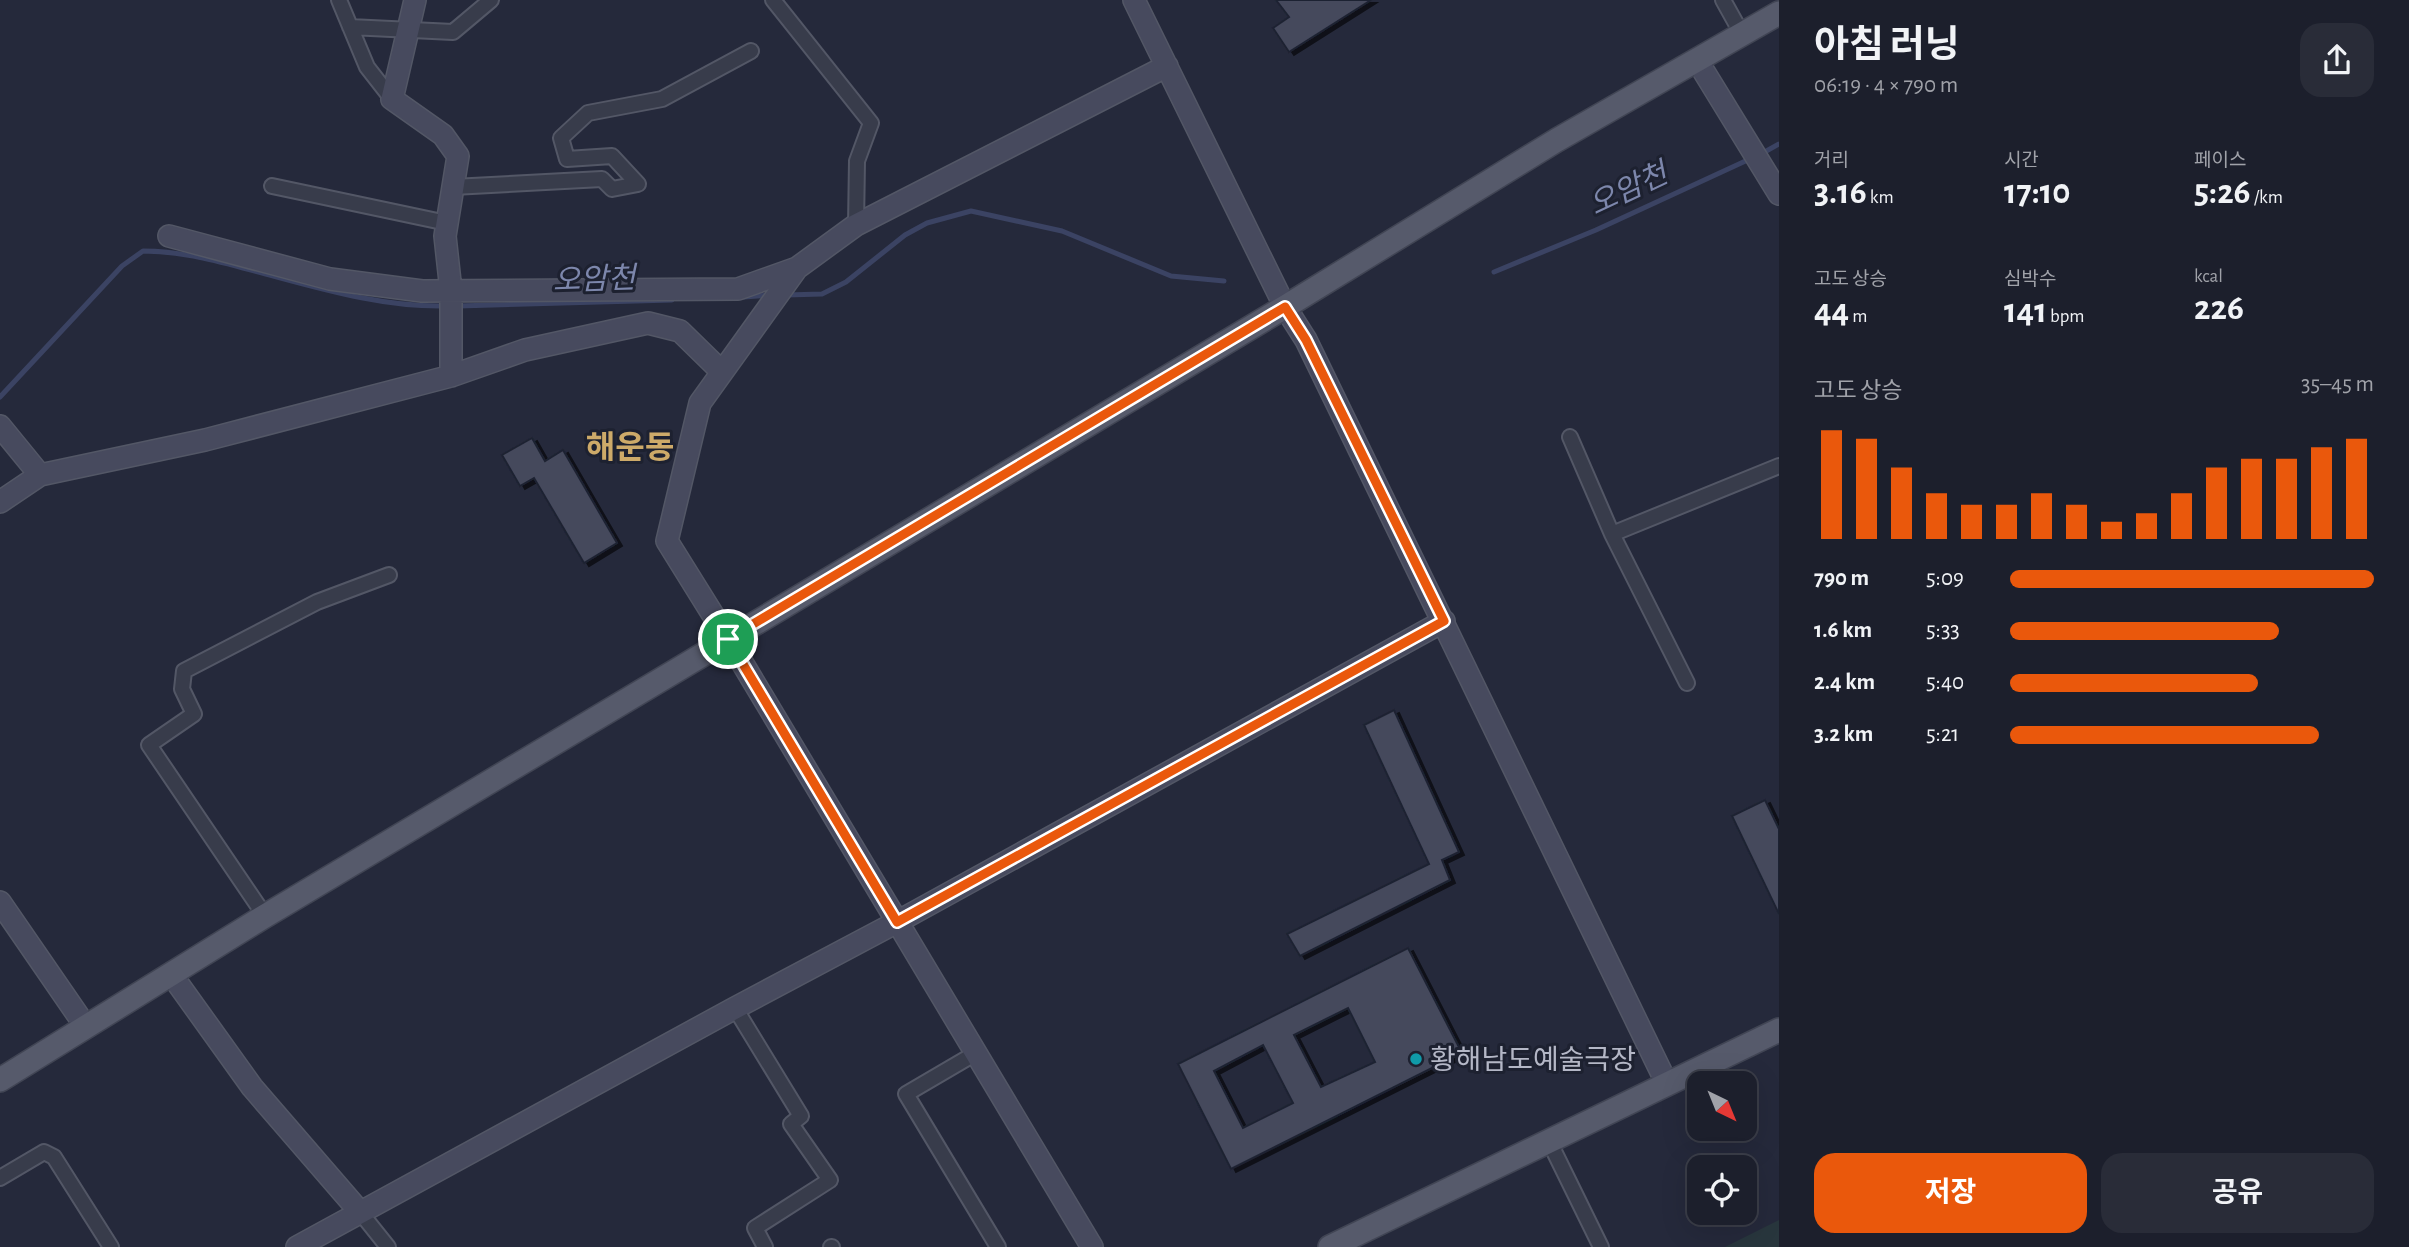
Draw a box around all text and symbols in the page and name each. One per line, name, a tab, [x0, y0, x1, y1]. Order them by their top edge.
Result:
button: share	[2300, 23, 2374, 97]
text: 아침 러닝	[1814, 27, 1960, 65]
text: 06:19 · 4 × 790 m	[1814, 74, 1958, 97]
text: 거리	[1814, 151, 1849, 170]
text: 시간	[2004, 151, 2039, 170]
text: 페이스	[2194, 151, 2246, 170]
water label: 오암천	[1584, 156, 1675, 221]
text: 3.16	[1814, 175, 1867, 210]
text: 17:10	[2004, 175, 2071, 210]
text: 5:26	[2194, 175, 2251, 210]
text: km	[1867, 188, 1894, 207]
text: /km	[2251, 188, 2283, 207]
water label: 오암천	[552, 262, 639, 296]
text: kcal	[2194, 267, 2223, 286]
text: 고도 상승	[1814, 270, 1887, 289]
text: 심박수	[2004, 270, 2056, 289]
text: 226	[2194, 291, 2244, 326]
text: 44	[1814, 294, 1849, 329]
text: 141	[2004, 294, 2047, 329]
text: m	[1849, 307, 1868, 326]
text: bpm	[2047, 307, 2084, 326]
text: 35–45 m	[2301, 373, 2374, 396]
text: 고도 상승	[1814, 380, 1902, 403]
district label: 해운동	[586, 431, 674, 464]
text: 790 m	[1814, 567, 1869, 590]
text: 5:09	[1926, 567, 1964, 590]
pin	[698, 609, 758, 669]
text: 1.6 km	[1814, 619, 1872, 642]
text: 5:33	[1926, 619, 1960, 642]
icon: arrive	[709, 620, 747, 658]
text: 2.4 km	[1814, 671, 1875, 694]
text: 5:40	[1926, 671, 1964, 694]
text: 3.2 km	[1814, 723, 1873, 746]
text: 5:21	[1926, 723, 1959, 746]
place label: 황해남도예술극장	[1430, 1045, 1636, 1075]
marker: 황해남도예술극장	[1408, 1051, 1424, 1067]
north arrow	[1687, 1071, 1757, 1141]
map controls	[1687, 1071, 1757, 1225]
button: 저장	[1814, 1153, 2087, 1233]
button: 공유	[2101, 1153, 2374, 1233]
button: locate	[1687, 1155, 1757, 1225]

